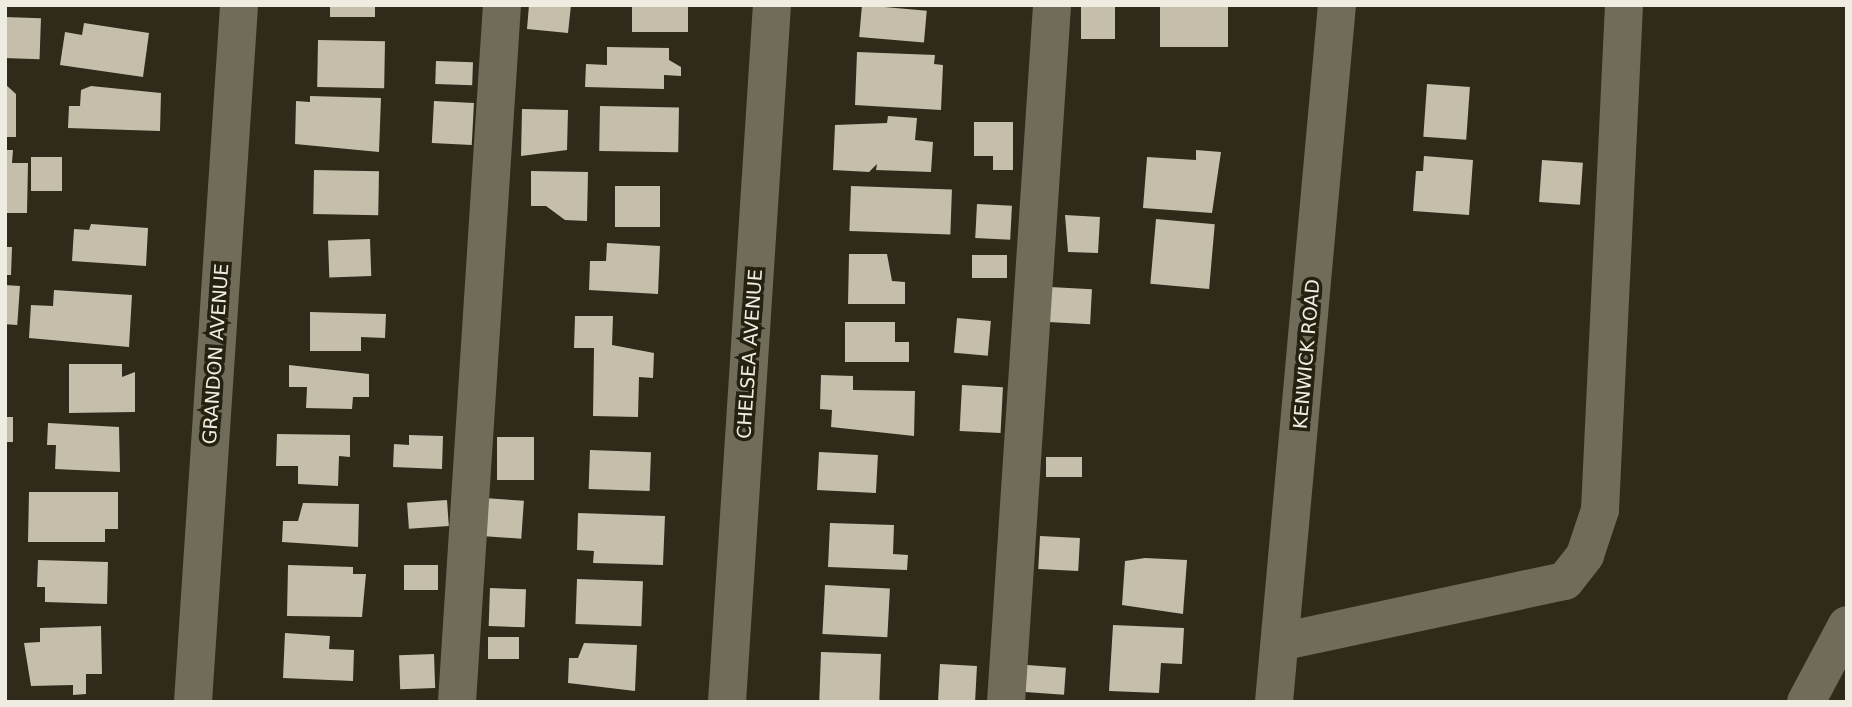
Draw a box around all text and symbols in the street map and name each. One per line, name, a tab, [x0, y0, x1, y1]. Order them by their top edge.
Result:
street label: GRANDON AVENUE	[198, 263, 234, 445]
street label: CHELSEA AVENUE	[733, 268, 767, 440]
street label: KENWICK ROAD	[1289, 278, 1325, 430]

